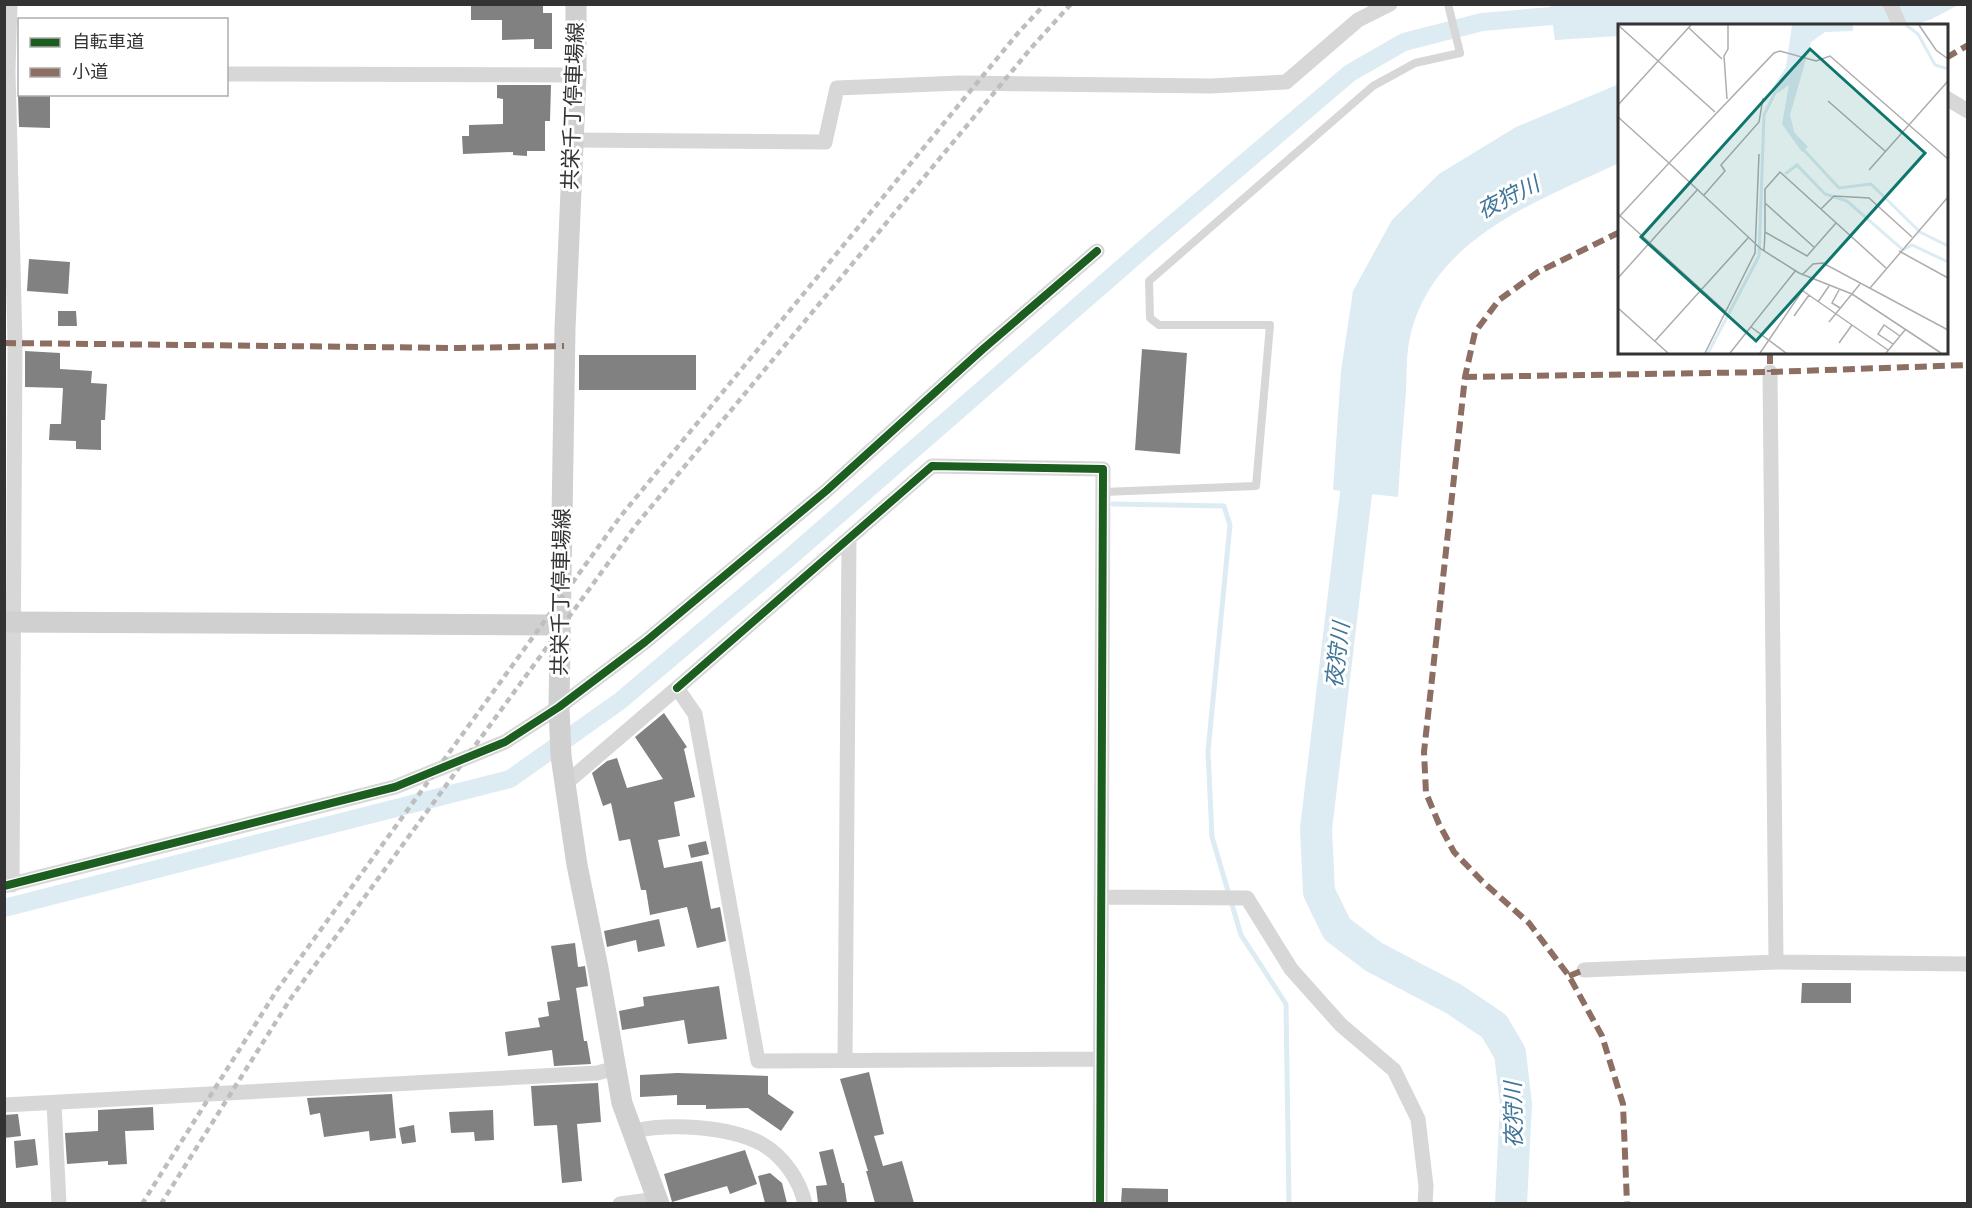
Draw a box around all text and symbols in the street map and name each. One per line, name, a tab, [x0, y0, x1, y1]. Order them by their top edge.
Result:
legend	[18, 18, 228, 96]
street label: 共栄千丁停車場線	[557, 22, 588, 190]
inset map	[1618, 24, 1948, 354]
text: 自転車道	[72, 31, 144, 52]
text: 小道	[72, 61, 108, 82]
water label: 夜狩川	[1473, 170, 1545, 224]
street label: 共栄千丁停車場線	[547, 508, 574, 676]
water label: 夜狩川	[1320, 619, 1354, 689]
water label: 夜狩川	[1499, 1080, 1527, 1148]

